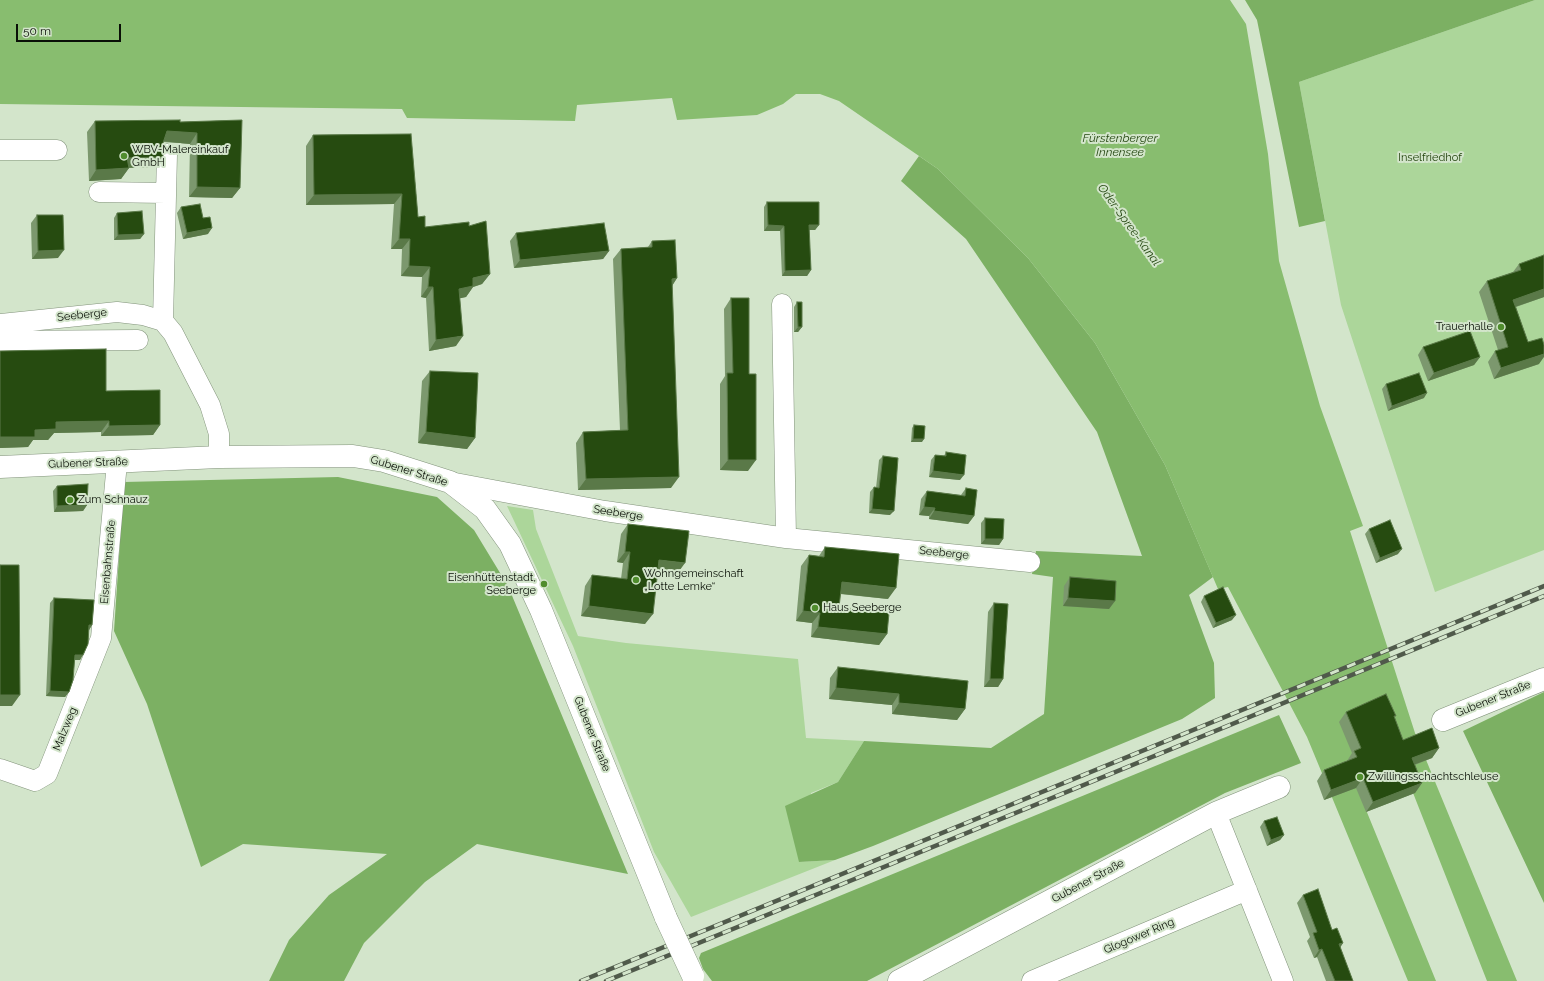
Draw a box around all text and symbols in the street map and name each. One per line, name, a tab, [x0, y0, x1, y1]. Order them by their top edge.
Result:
scale bar	[18, 16, 123, 42]
text: 50 m	[23, 24, 51, 38]
water label: Fürstenberger Innensee	[1082, 131, 1158, 159]
place label: WBV-Malereinkauf GmbH	[132, 143, 228, 169]
marker: WBV-Malereinkauf GmbH	[119, 151, 129, 161]
park label: Inselfriedhof	[1398, 151, 1462, 165]
water label: Oder-Spree-Kanal	[1094, 181, 1164, 269]
street label: Seeberge	[57, 306, 107, 324]
place label: Trauerhalle	[1436, 320, 1493, 334]
marker: Trauerhalle	[1496, 322, 1506, 332]
street label: Gubener Straße	[369, 453, 449, 489]
street label: Gubener Straße	[48, 455, 128, 471]
place label: Zum Schnauz	[78, 493, 148, 507]
marker: Zum Schnauz	[65, 495, 75, 505]
street label: Seeberge	[592, 503, 644, 523]
street label: Eisenbahnstraße	[98, 519, 118, 605]
street label: Seeberge	[919, 544, 969, 562]
place label: Wohngemeinschaft „Lotte Lemke“	[644, 567, 744, 593]
place label: Eisenhüttenstadt, Seeberge	[448, 571, 536, 597]
marker: Wohngemeinschaft „Lotte Lemke“	[631, 575, 641, 585]
marker: Eisenhüttenstadt, Seeberge	[539, 579, 549, 589]
place label: Haus Seeberge	[823, 601, 902, 615]
marker: Haus Seeberge	[810, 603, 820, 613]
street label: Gubener Straße	[1454, 678, 1532, 720]
street label: Gubener Straße	[571, 695, 613, 773]
street label: Malzweg	[50, 705, 80, 753]
place label: Zwillingsschachtschleuse	[1368, 770, 1498, 784]
marker: Zwillingsschachtschleuse	[1355, 772, 1365, 782]
street label: Gubener Straße	[1050, 856, 1126, 906]
street label: Glogower Ring	[1102, 915, 1176, 957]

